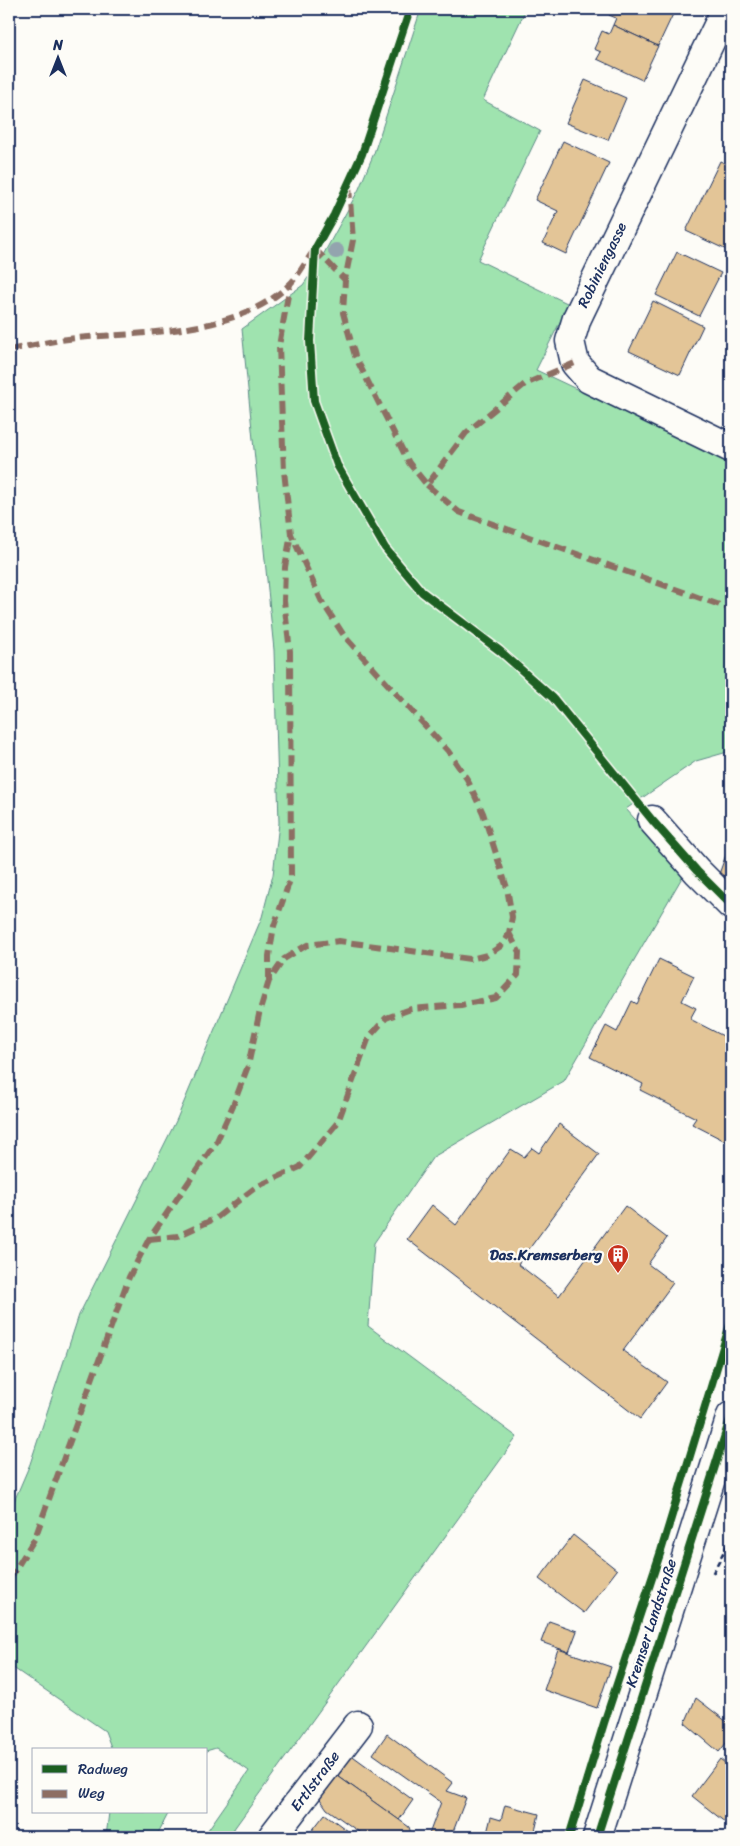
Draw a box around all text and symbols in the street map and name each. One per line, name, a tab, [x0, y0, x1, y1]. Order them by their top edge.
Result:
north arrow	[32, 32, 82, 82]
text: N	[52, 33, 63, 58]
street label: Robiniengasse	[570, 218, 634, 312]
place label: Das.Kremserberg	[490, 1242, 602, 1268]
building icon: Das.Kremserberg	[606, 1243, 630, 1274]
street label: Kremser Landstraße	[618, 1555, 684, 1691]
street label: Ertlstraße	[283, 1745, 347, 1817]
legend	[32, 1748, 208, 1814]
text: Radweg	[78, 1756, 128, 1782]
text: Weg	[78, 1780, 105, 1806]

